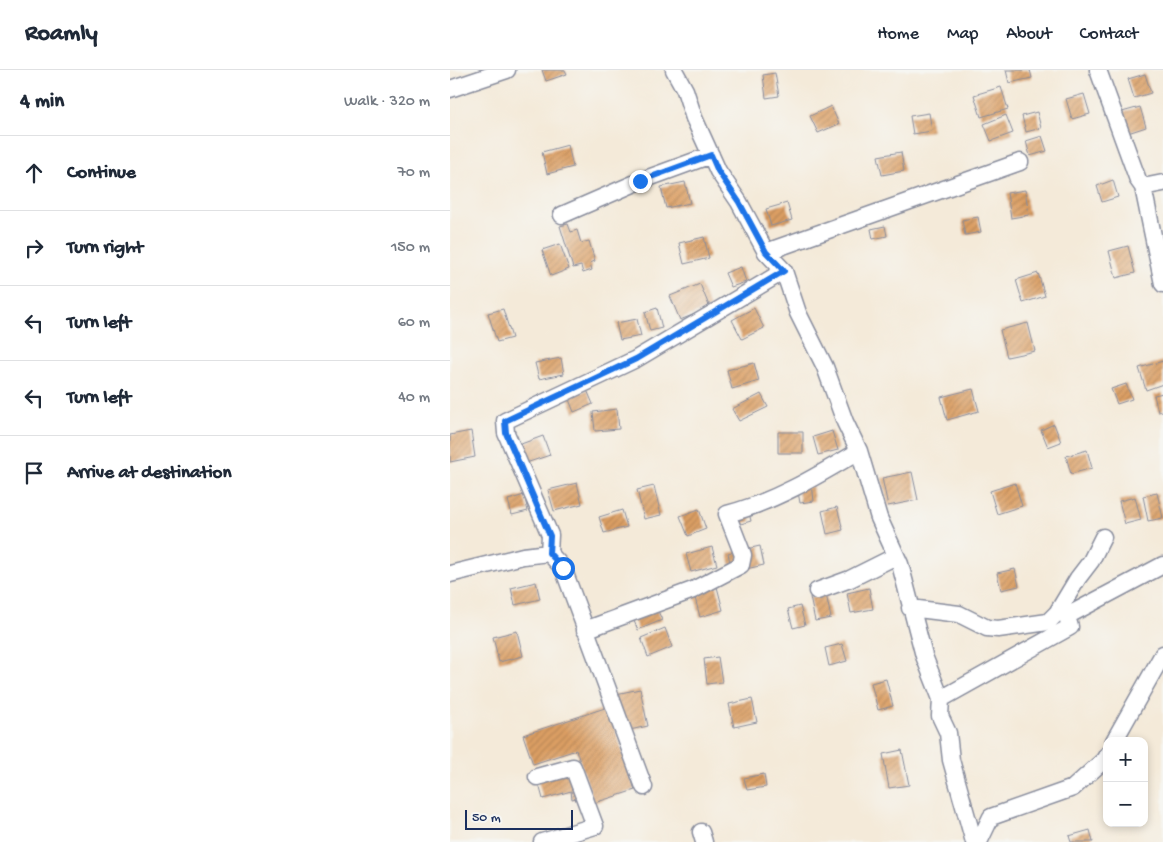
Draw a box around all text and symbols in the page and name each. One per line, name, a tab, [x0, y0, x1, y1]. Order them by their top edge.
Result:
text: Roamly	[25, 20, 98, 49]
text: Home	[877, 24, 919, 45]
text: Map	[947, 24, 978, 45]
text: About	[1006, 24, 1052, 45]
text: Contact	[1080, 24, 1138, 45]
text: 4 min	[20, 90, 64, 115]
text: Walk · 320 m	[344, 93, 430, 112]
icon: ahead	[20, 159, 48, 187]
text: Continue	[67, 162, 136, 185]
text: 70 m	[397, 164, 430, 183]
route end	[629, 170, 652, 193]
icon: right	[20, 234, 48, 262]
text: Turn right	[67, 237, 143, 260]
text: 150 m	[391, 239, 430, 258]
icon: left	[20, 309, 48, 337]
text: Turn left	[67, 312, 131, 335]
text: 60 m	[398, 314, 430, 333]
icon: left	[20, 384, 48, 412]
text: Turn left	[67, 387, 131, 410]
text: 40 m	[398, 389, 430, 408]
icon: arrive	[20, 459, 48, 487]
text: Arrive at destination	[67, 462, 231, 485]
route start	[552, 557, 575, 580]
map controls	[1103, 737, 1148, 827]
button: +	[1103, 737, 1148, 782]
button: −	[1103, 782, 1148, 827]
scale bar	[465, 807, 572, 830]
text: 50 m	[472, 810, 501, 827]

